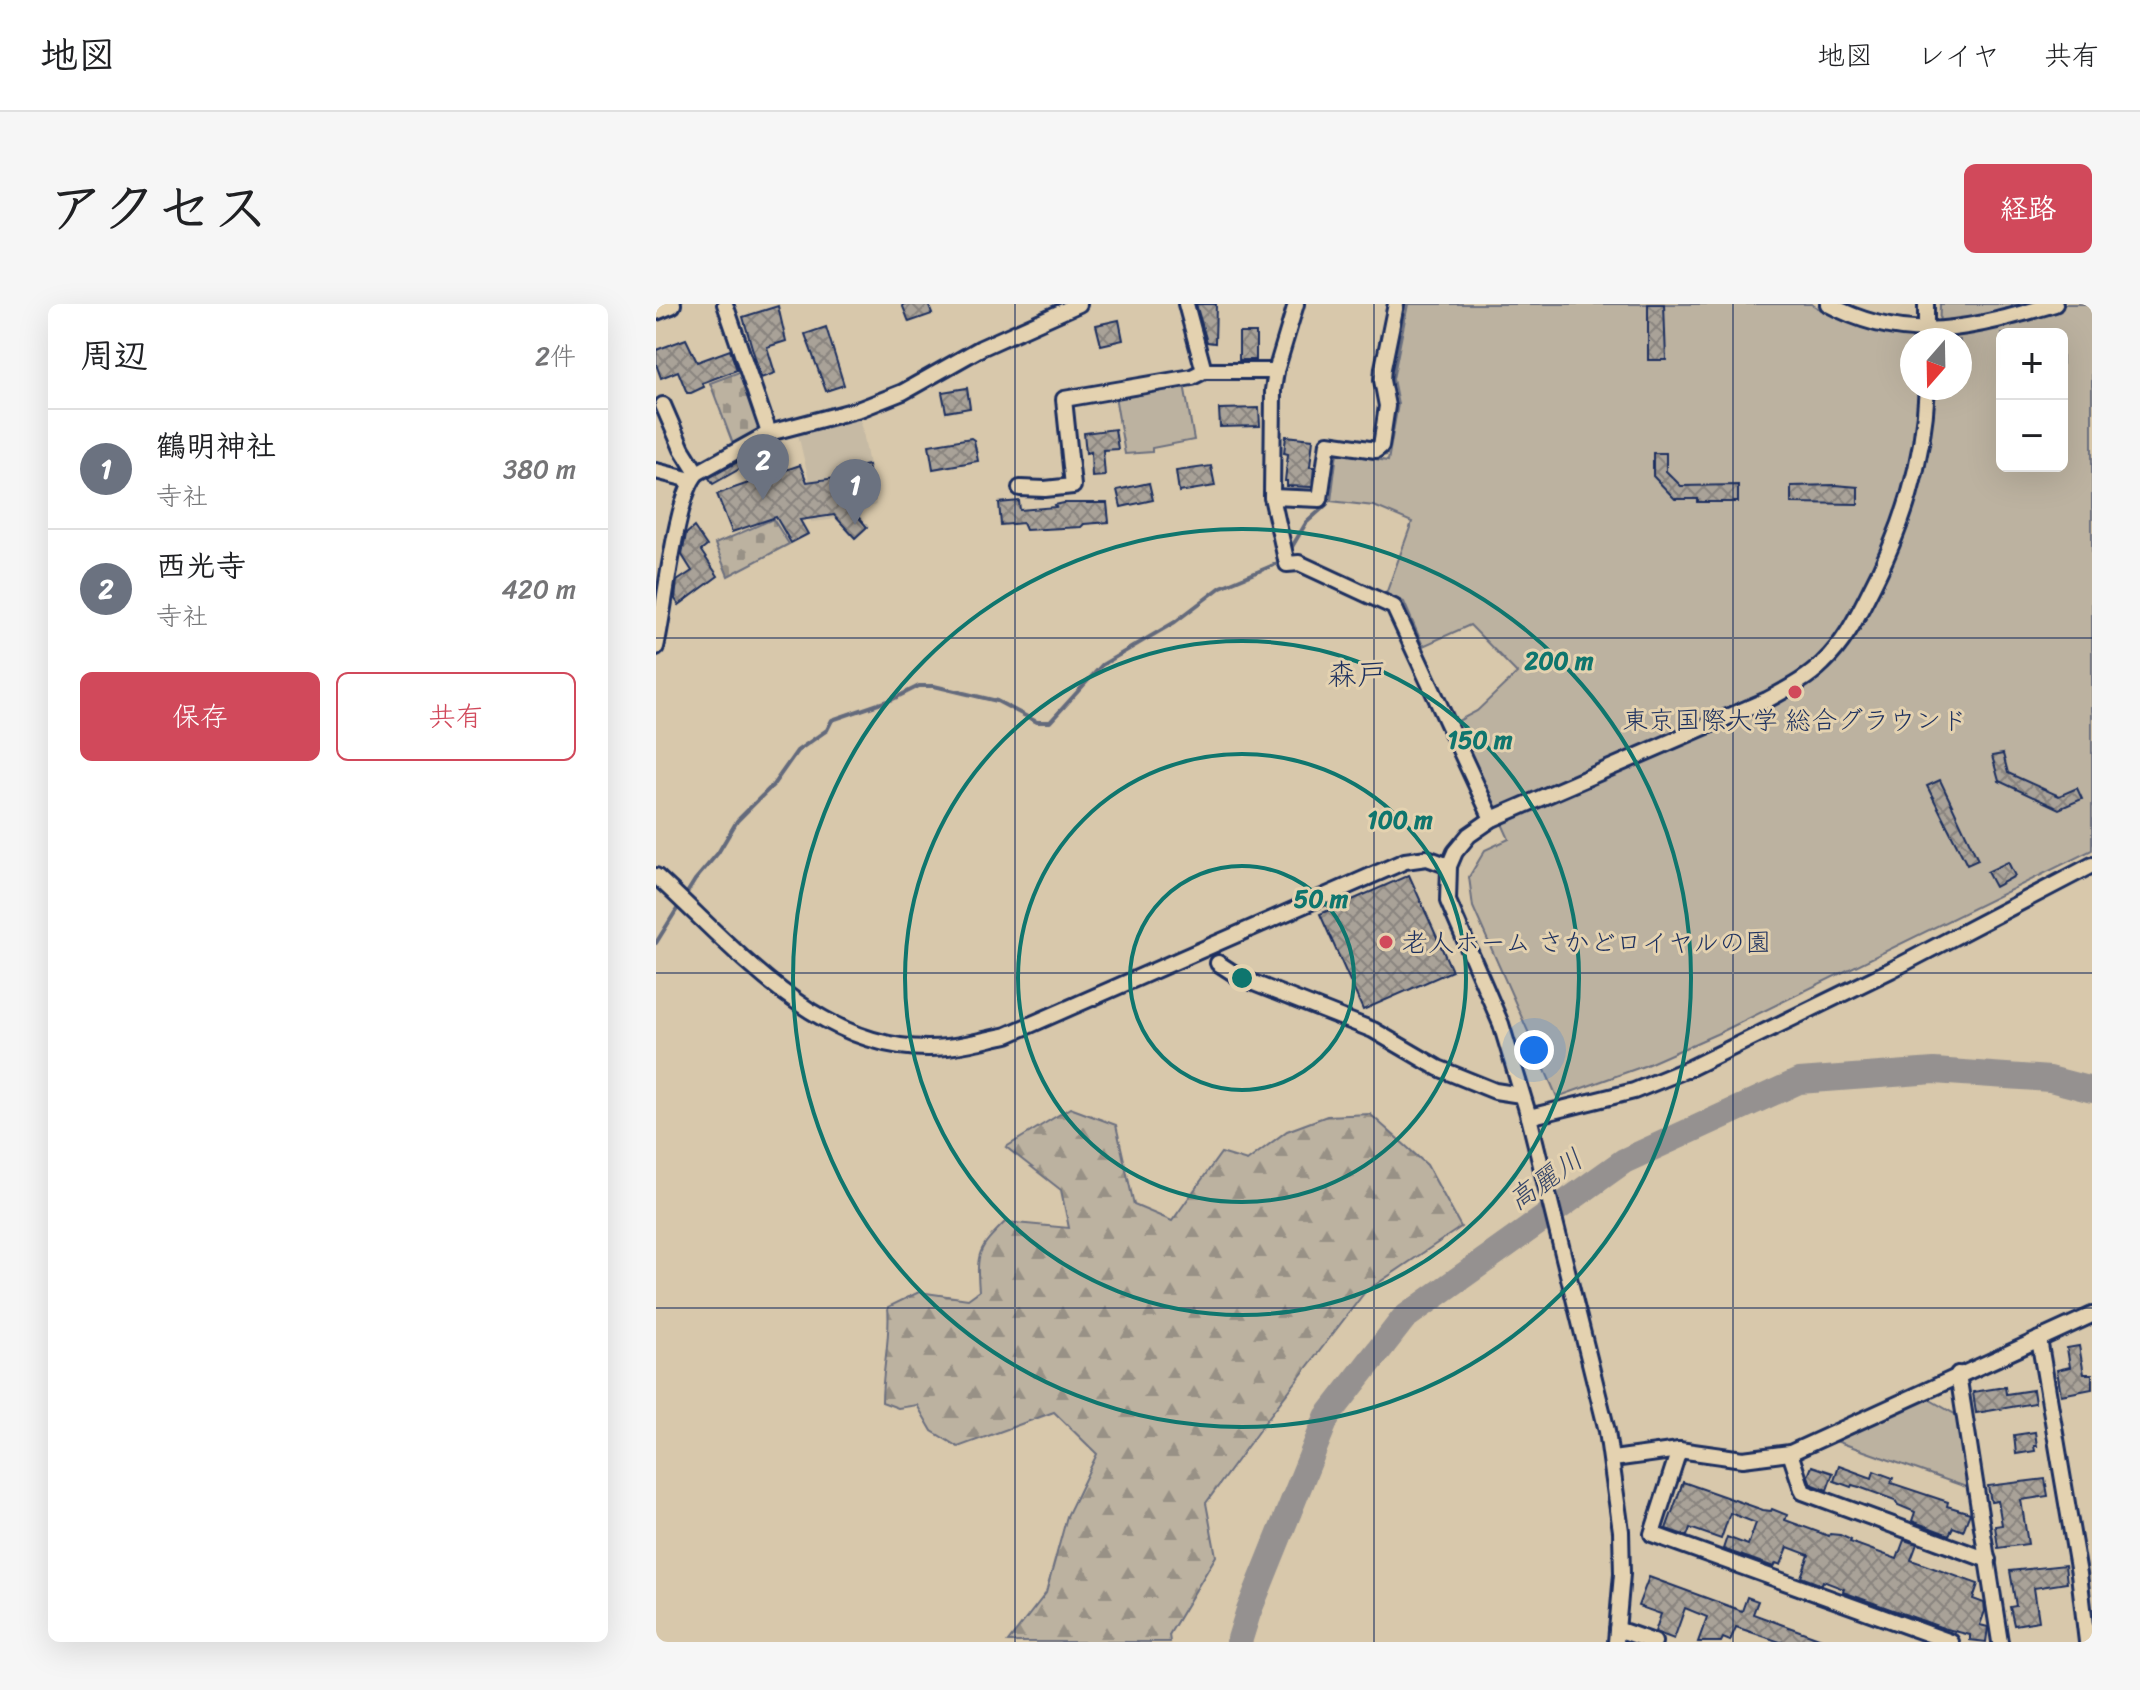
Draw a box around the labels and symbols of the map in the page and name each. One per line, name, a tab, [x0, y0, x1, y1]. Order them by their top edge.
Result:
north arrow	[1900, 328, 1972, 400]
pin: 2	[737, 434, 789, 500]
pin: 1	[829, 459, 881, 525]
text: 200 m	[1524, 640, 1594, 682]
district label: 森戸	[1327, 648, 1387, 702]
marker: 東京国際大学 総合グラウンド	[1786, 683, 1804, 701]
place label: 東京国際大学 総合グラウンド	[1623, 697, 1967, 743]
text: 150 m	[1448, 719, 1513, 761]
text: 100 m	[1367, 799, 1433, 841]
text: 50 m	[1294, 878, 1349, 920]
place label: 老人ホーム さかどロイヤルの園	[1402, 919, 1771, 965]
marker: 老人ホーム さかどロイヤルの園	[1377, 933, 1395, 951]
centre of rings	[1228, 964, 1256, 992]
your location	[1514, 1030, 1554, 1070]
water label: 高麗川	[1497, 1135, 1594, 1224]

